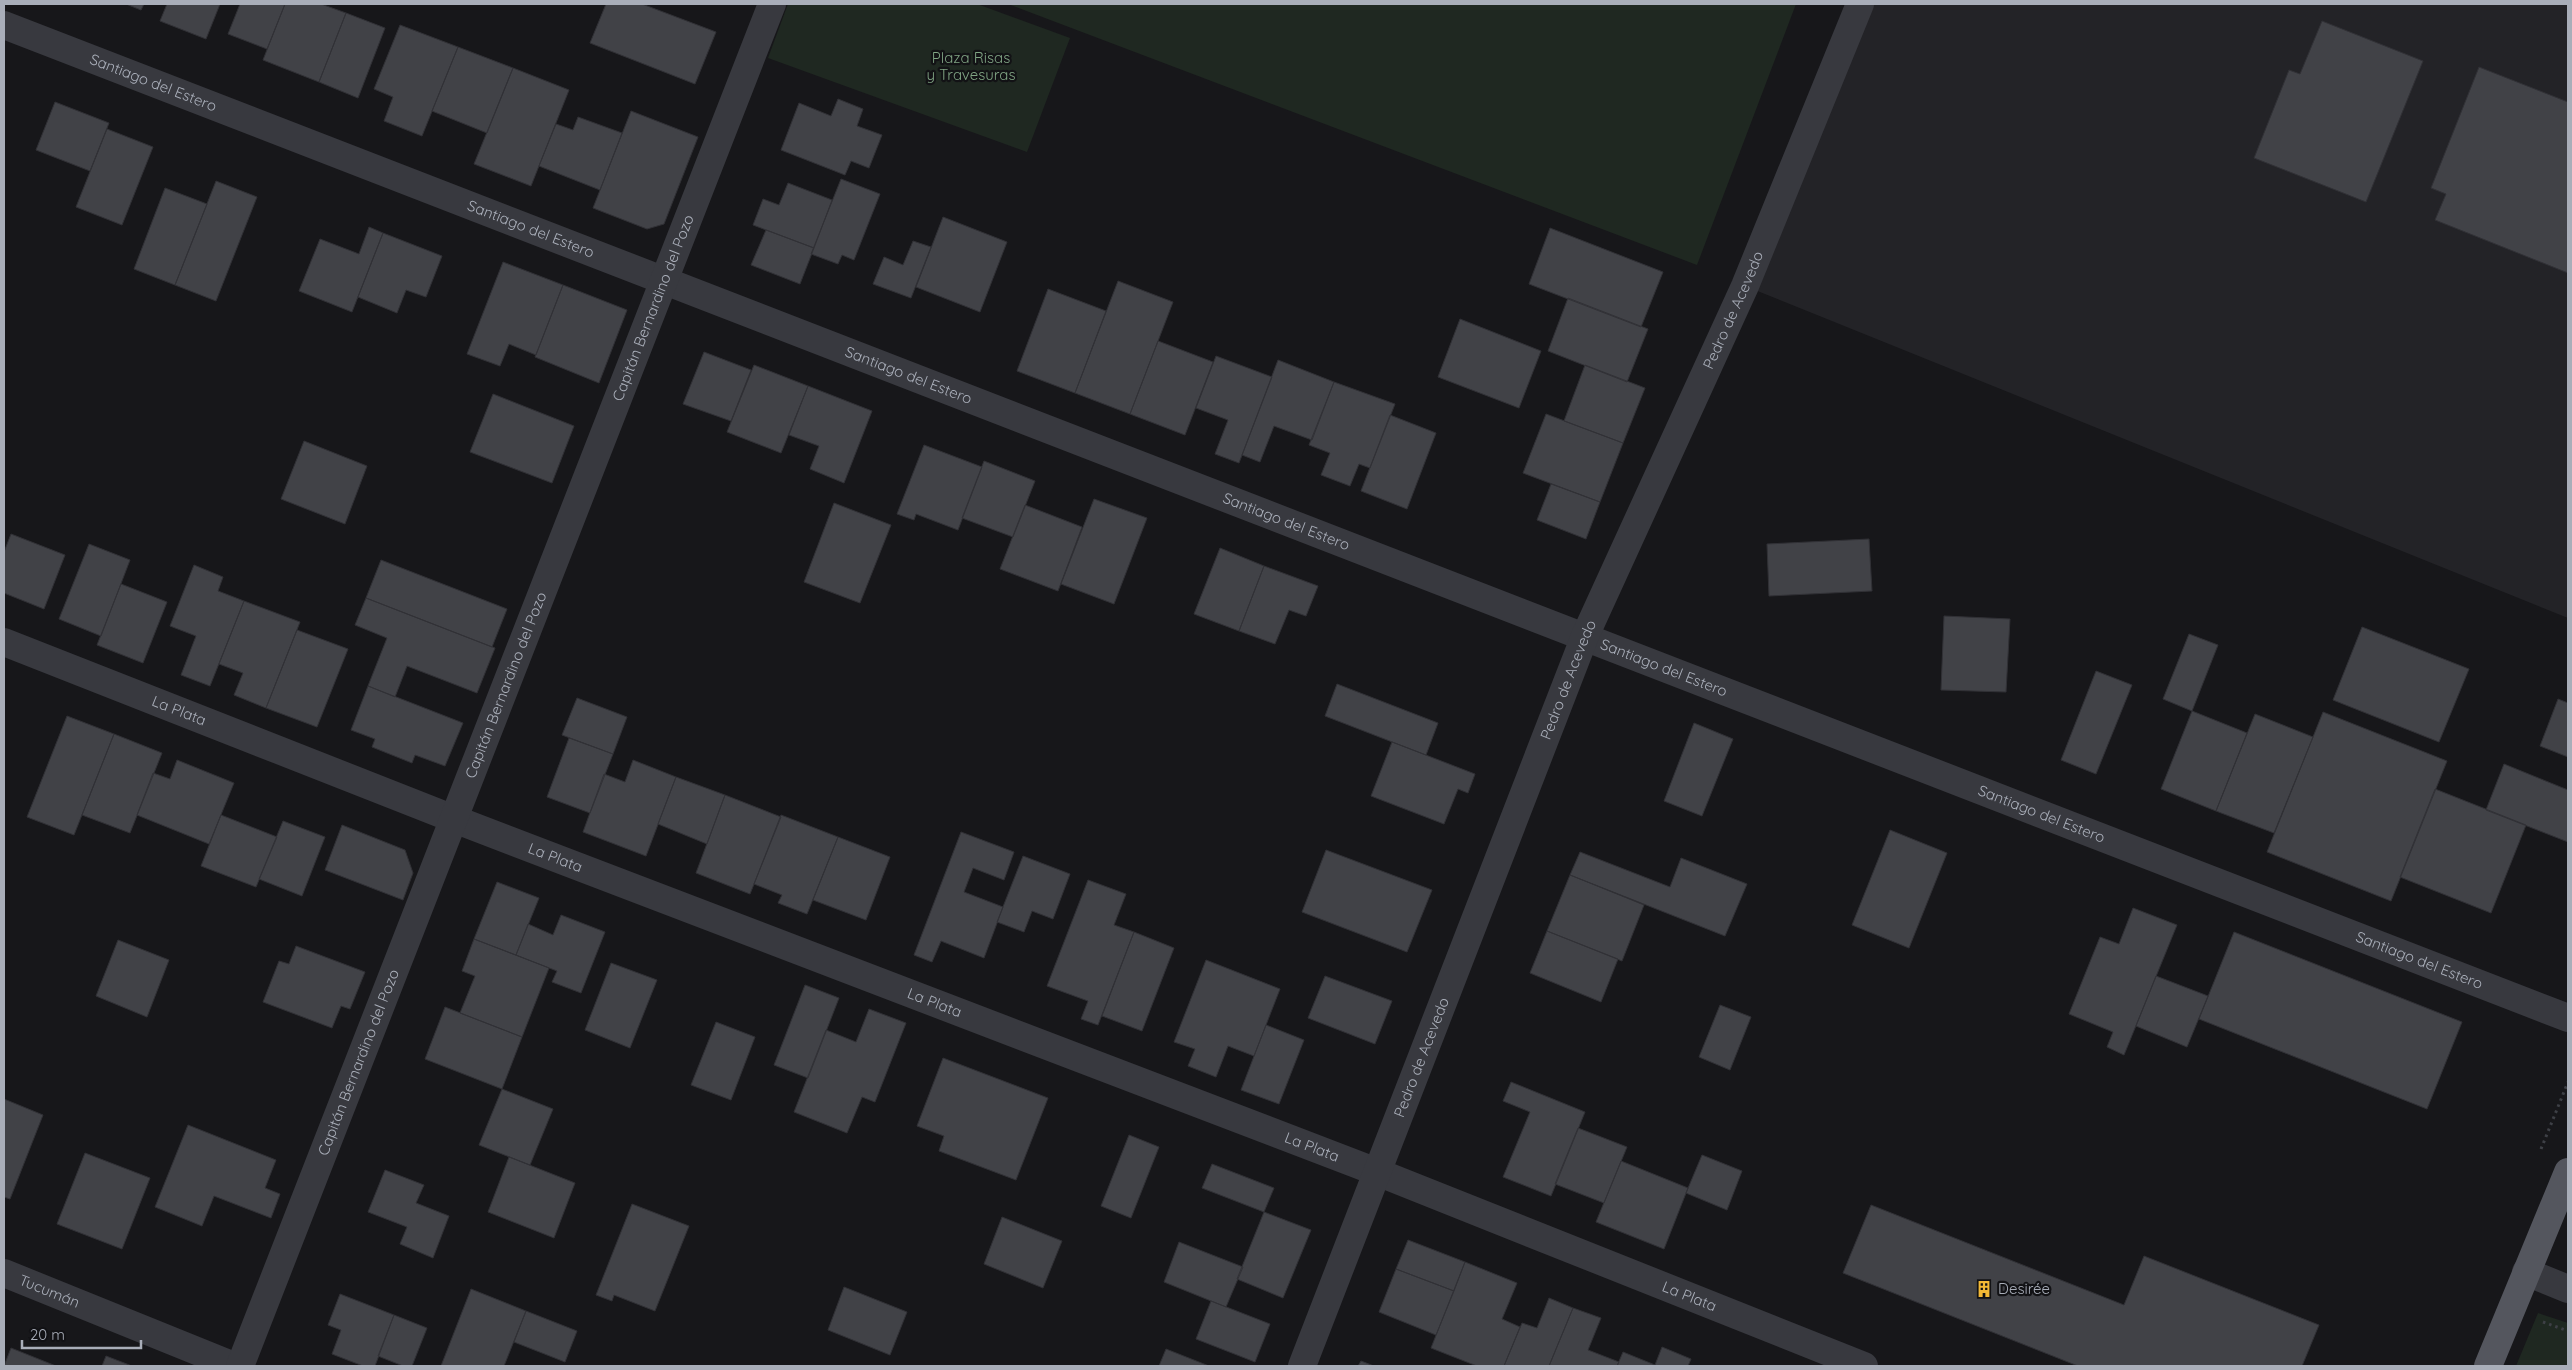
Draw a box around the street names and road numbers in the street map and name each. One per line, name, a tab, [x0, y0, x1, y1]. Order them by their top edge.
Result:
street label: Santiago del Estero	[87, 49, 220, 115]
street label: Santiago del Estero	[465, 195, 597, 262]
street label: Capitán Bernardino del Pozo	[608, 212, 698, 404]
street label: Pedro de Acevedo	[1698, 248, 1767, 372]
street label: Santiago del Estero	[843, 342, 975, 408]
street label: Santiago del Estero	[1220, 488, 1353, 554]
street label: Capitán Bernardino del Pozo	[461, 589, 550, 781]
street label: Pedro de Acevedo	[1536, 617, 1600, 742]
street label: Santiago del Estero	[1598, 634, 1730, 701]
street label: La Plata	[149, 691, 209, 730]
street label: Santiago del Estero	[1976, 780, 2108, 847]
street label: La Plata	[526, 838, 585, 876]
street label: Santiago del Estero	[2353, 927, 2486, 993]
street label: Capitán Bernardino del Pozo	[313, 966, 403, 1158]
street label: La Plata	[905, 983, 965, 1021]
street label: Pedro de Acevedo	[1389, 995, 1453, 1120]
street label: La Plata	[1282, 1128, 1342, 1166]
street label: Tucumán	[17, 1270, 83, 1312]
street label: La Plata	[1660, 1277, 1719, 1315]

